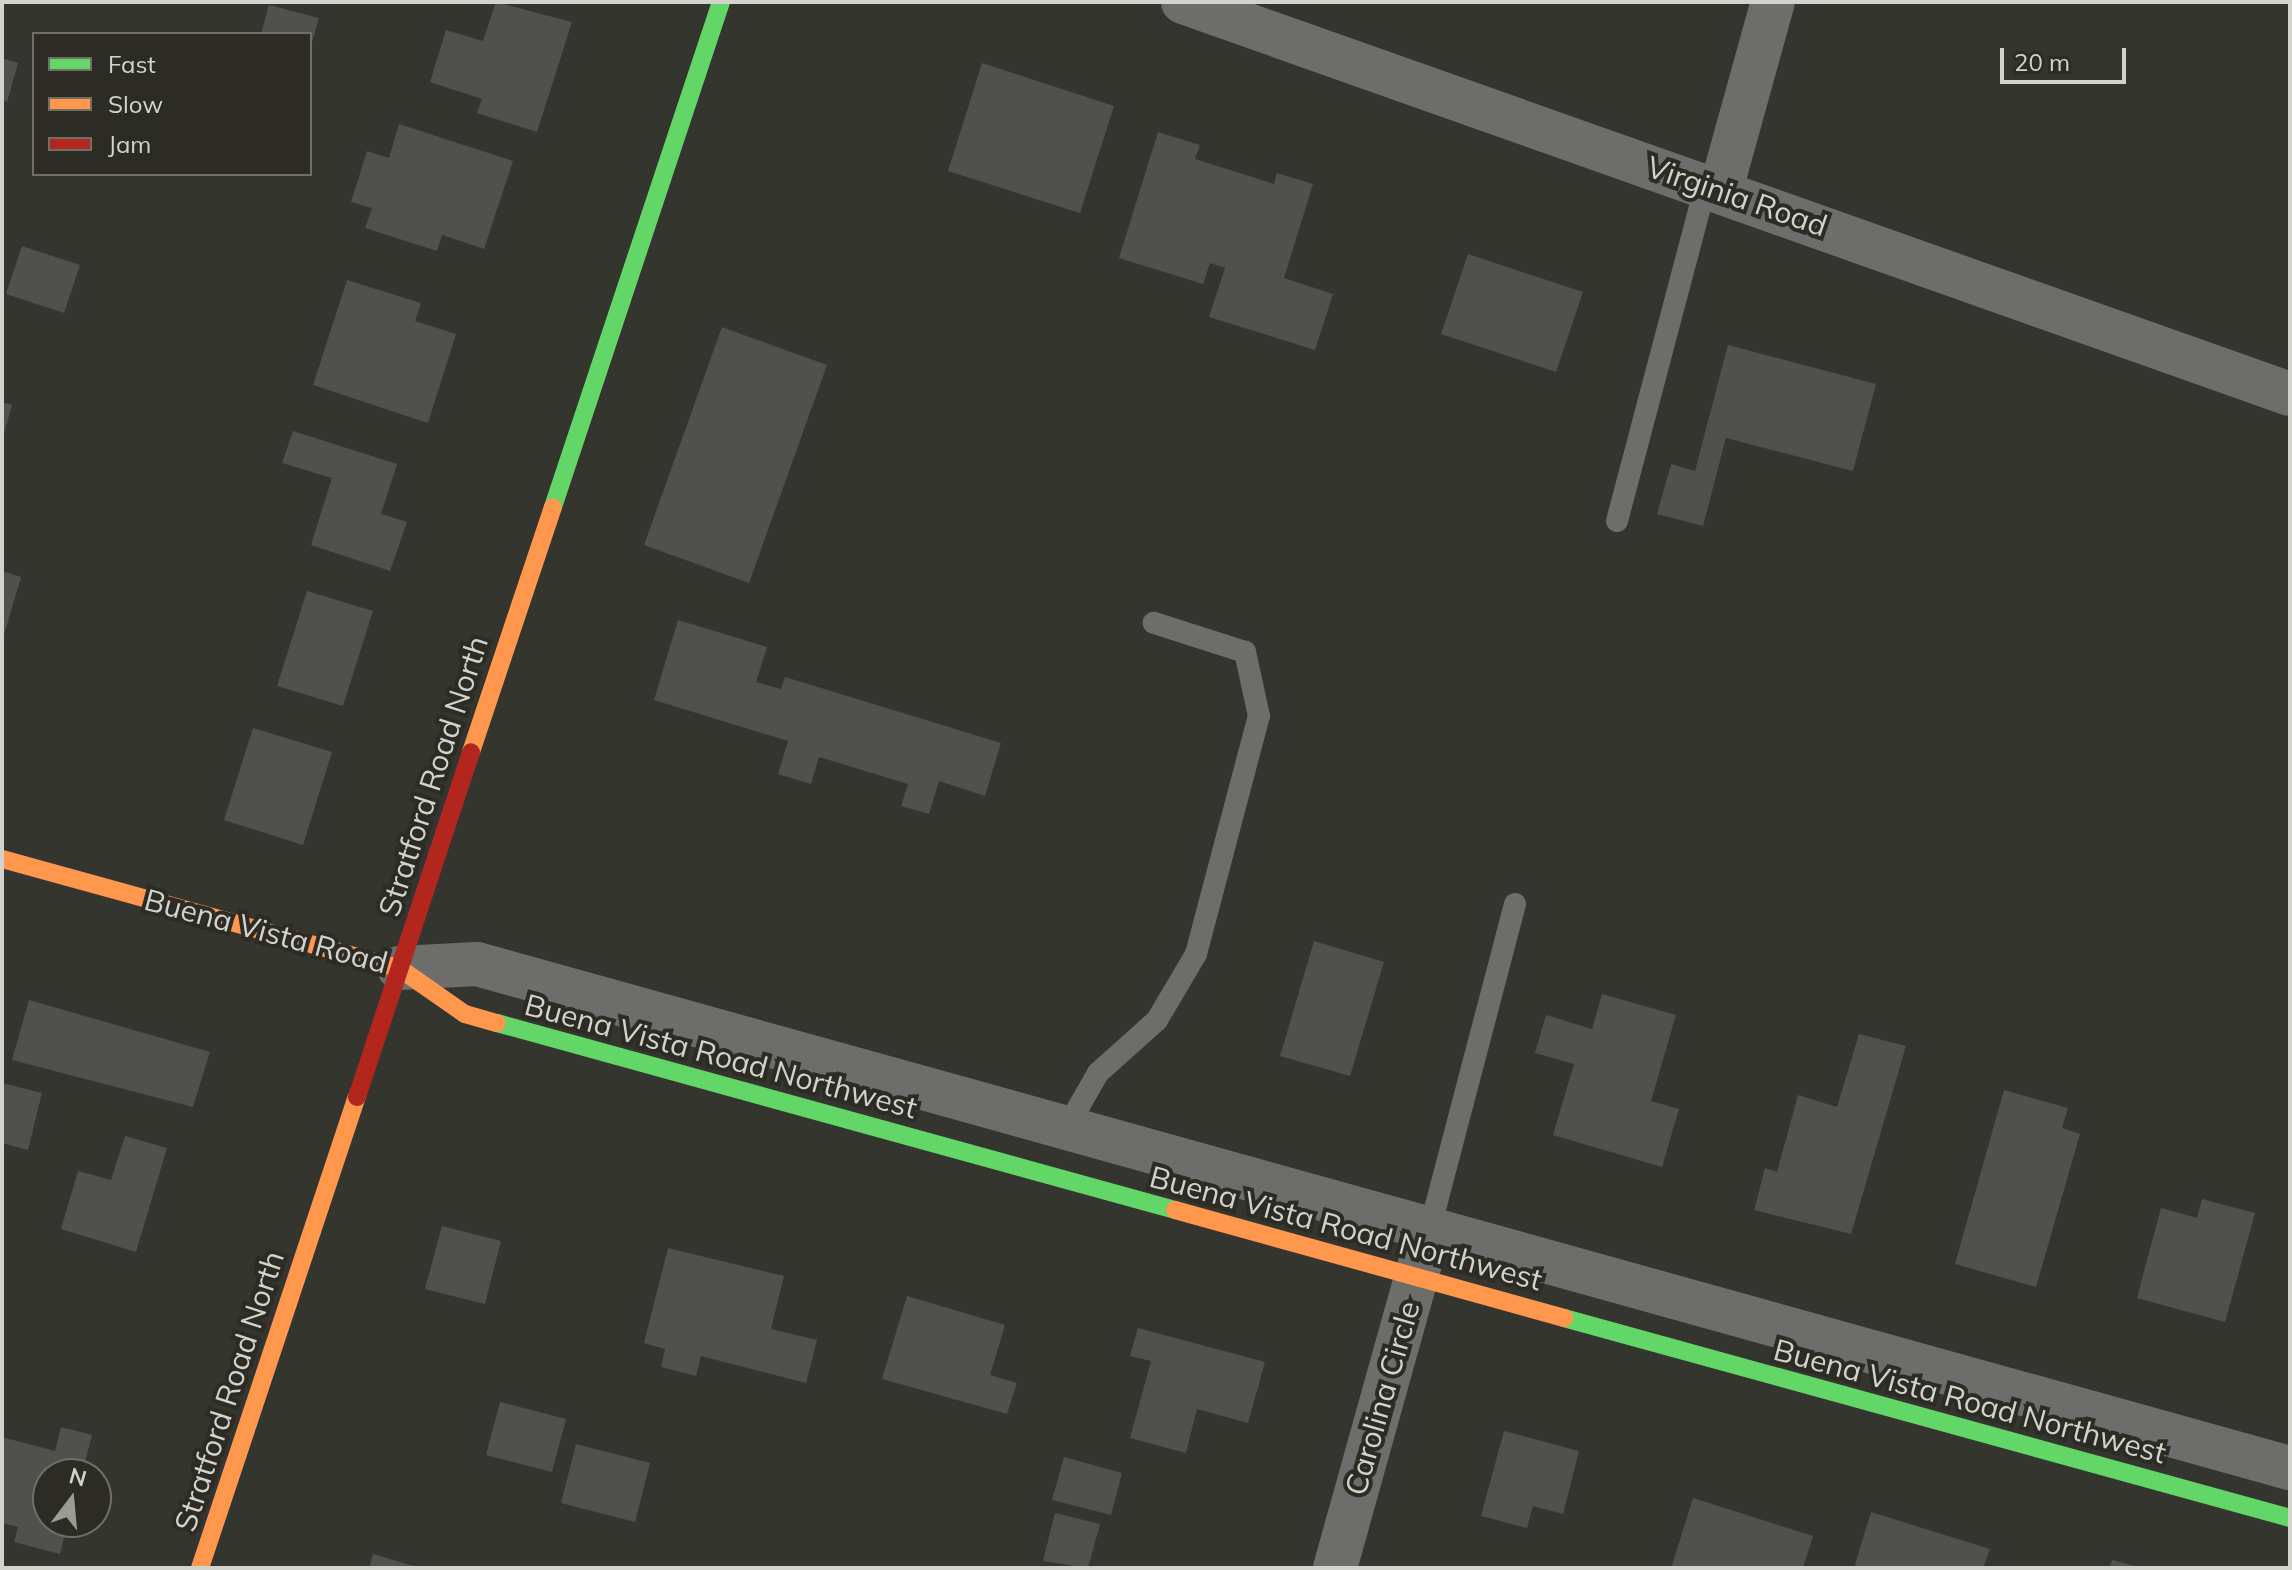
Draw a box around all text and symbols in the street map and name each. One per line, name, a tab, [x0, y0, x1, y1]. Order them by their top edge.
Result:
legend	[32, 32, 312, 176]
scale bar	[2004, 32, 2130, 82]
text: 20 m	[2014, 47, 2070, 77]
text: Fast	[108, 49, 156, 79]
text: Slow	[108, 89, 163, 119]
text: Jam	[108, 129, 151, 159]
street label: Virginia Road	[1642, 148, 1832, 244]
street label: Stratford Road North	[371, 631, 495, 921]
street label: Buena Vista Road	[141, 881, 391, 981]
street label: Buena Vista Road Northwest	[521, 986, 921, 1126]
street label: Buena Vista Road Northwest	[1146, 1158, 1546, 1298]
street label: Stratford Road North	[167, 1246, 291, 1536]
street label: Carolina Circle	[1337, 1297, 1427, 1499]
street label: Buena Vista Road Northwest	[1770, 1331, 2170, 1471]
north arrow	[32, 1458, 112, 1538]
text: N	[66, 1461, 90, 1493]

